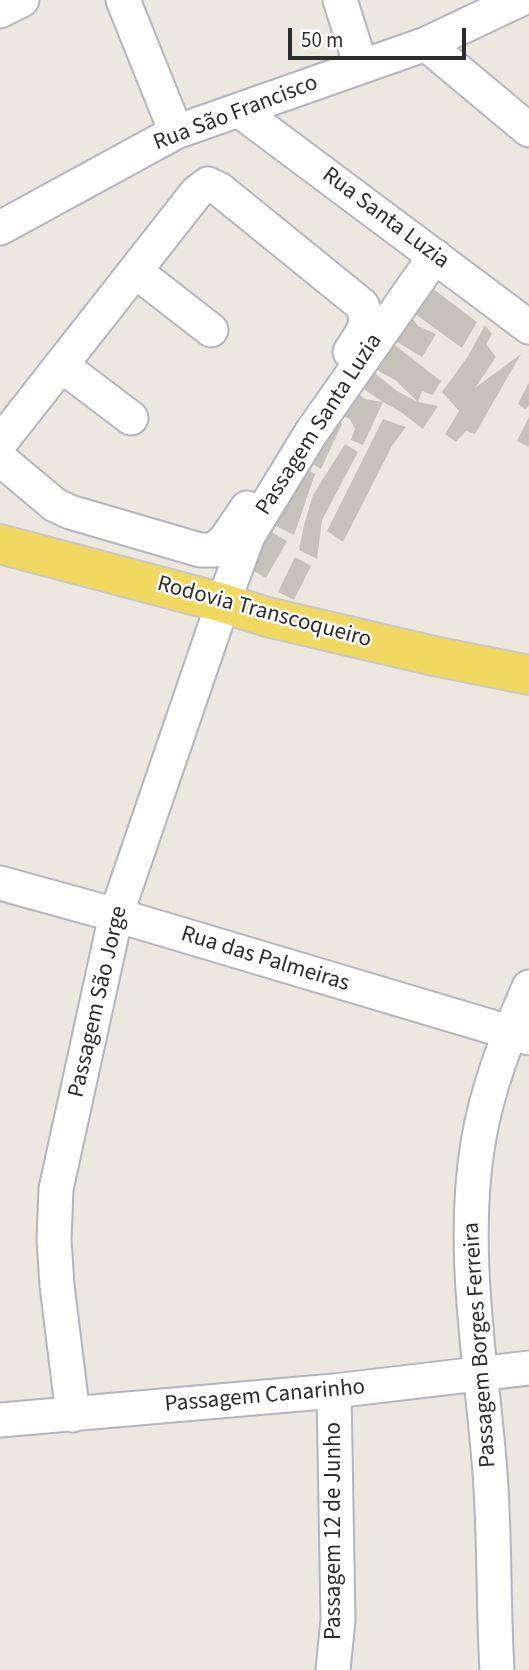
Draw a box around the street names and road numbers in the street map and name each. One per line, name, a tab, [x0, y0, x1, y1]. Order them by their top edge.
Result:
street label: Rua São Francisco	[150, 70, 322, 158]
street label: Rua Santa Luzia	[316, 162, 454, 276]
street label: Passagem Santa Luzia	[251, 329, 389, 521]
street label: Rodovia Transcoqueiro	[154, 571, 374, 655]
street label: Passagem São Jorge	[64, 904, 134, 1100]
street label: Rua das Palmeiras	[177, 921, 353, 999]
street label: Passagem Borges Ferreira	[459, 1221, 503, 1469]
street label: Passagem Canarinho	[164, 1374, 366, 1420]
street label: Passagem 12 de Junho	[321, 1422, 349, 1640]

